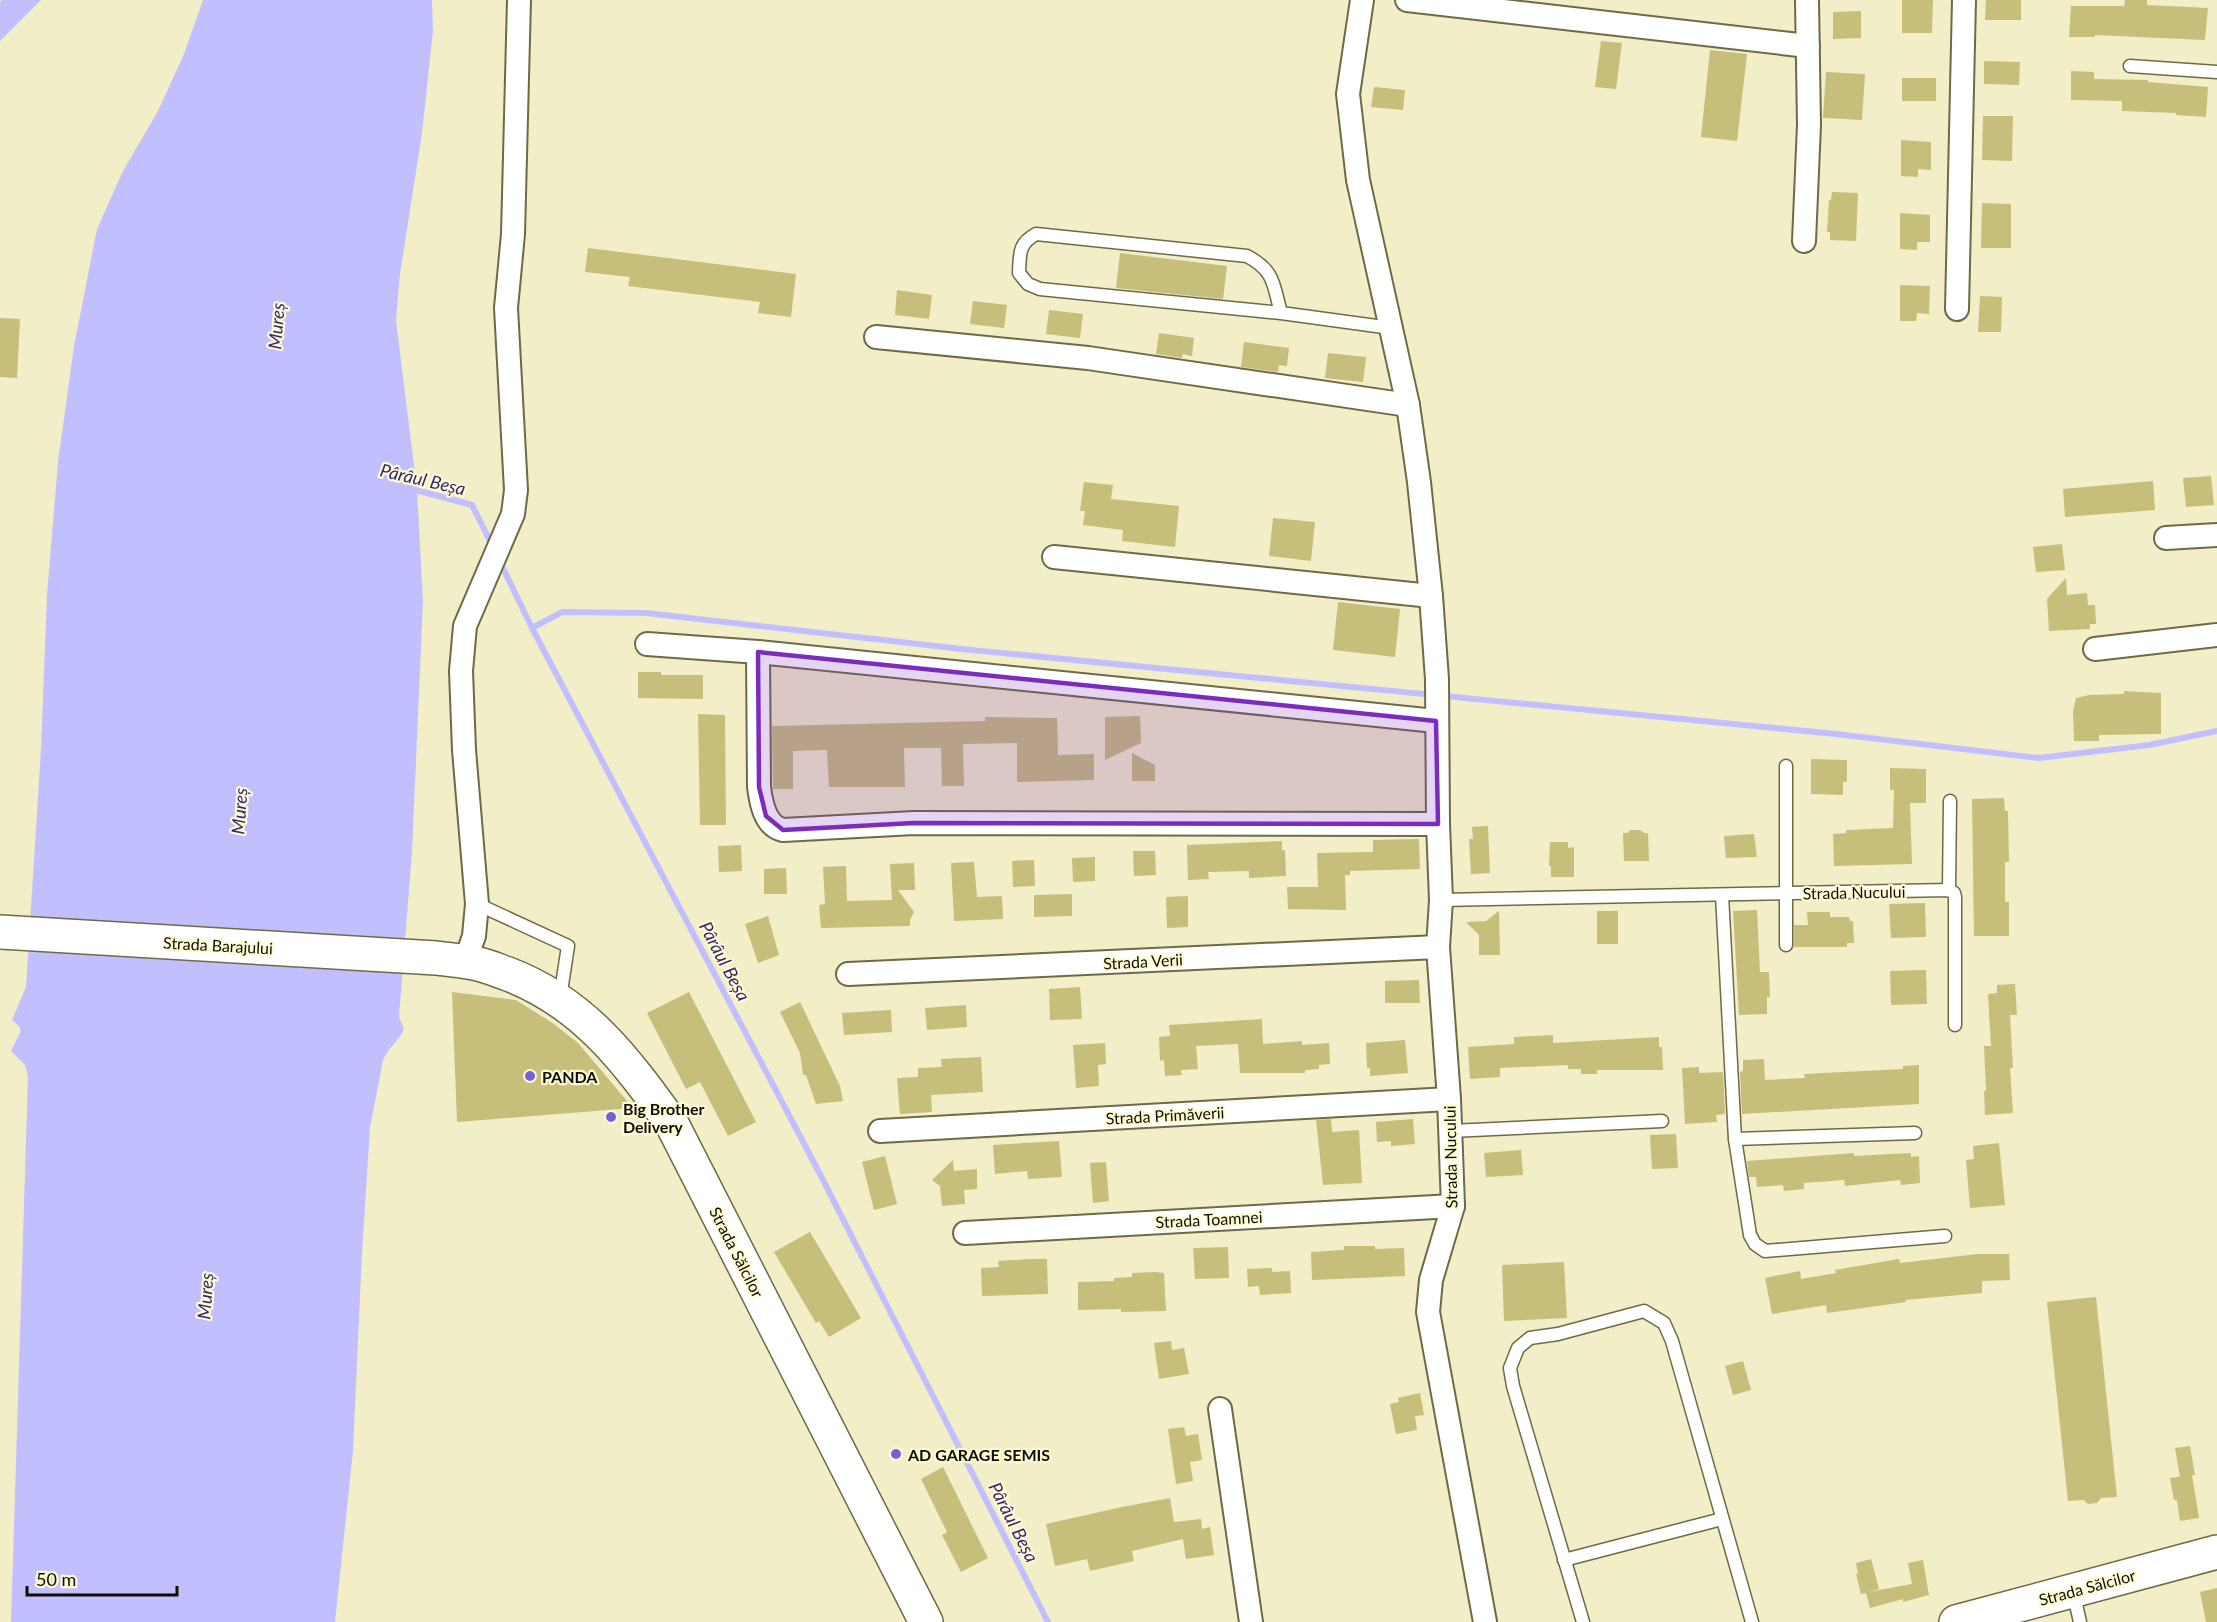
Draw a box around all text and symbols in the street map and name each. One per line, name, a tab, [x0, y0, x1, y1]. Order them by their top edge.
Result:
water label: Mureș	[263, 302, 289, 350]
water label: Pârâul Beșa	[378, 458, 468, 500]
water label: Mureș	[226, 787, 252, 835]
street label: Strada Nucului	[1802, 882, 1906, 902]
water label: Pârâul Beșa	[695, 917, 755, 1005]
street label: Strada Barajului	[163, 933, 273, 957]
street label: Strada Verii	[1103, 949, 1183, 973]
place label: PANDA	[542, 1067, 598, 1086]
marker: PANDA	[523, 1069, 537, 1083]
place label: Big Brother Delivery	[623, 1099, 704, 1136]
street label: Strada Primăverii	[1105, 1102, 1225, 1128]
street label: Strada Nucului	[1440, 1105, 1460, 1209]
marker: Big Brother Delivery	[604, 1110, 618, 1124]
street label: Strada Sălcilor	[706, 1204, 768, 1301]
street label: Strada Toamnei	[1155, 1207, 1263, 1231]
water label: Mureș	[192, 1272, 218, 1320]
place label: AD GARAGE SEMIS	[907, 1445, 1050, 1464]
marker: AD GARAGE SEMIS	[889, 1447, 903, 1461]
water label: Pârâul Beșa	[984, 1478, 1044, 1566]
scale bar	[27, 1559, 177, 1597]
street label: Strada Sălcilor	[2037, 1565, 2138, 1609]
text: 50 m	[36, 1568, 76, 1590]

